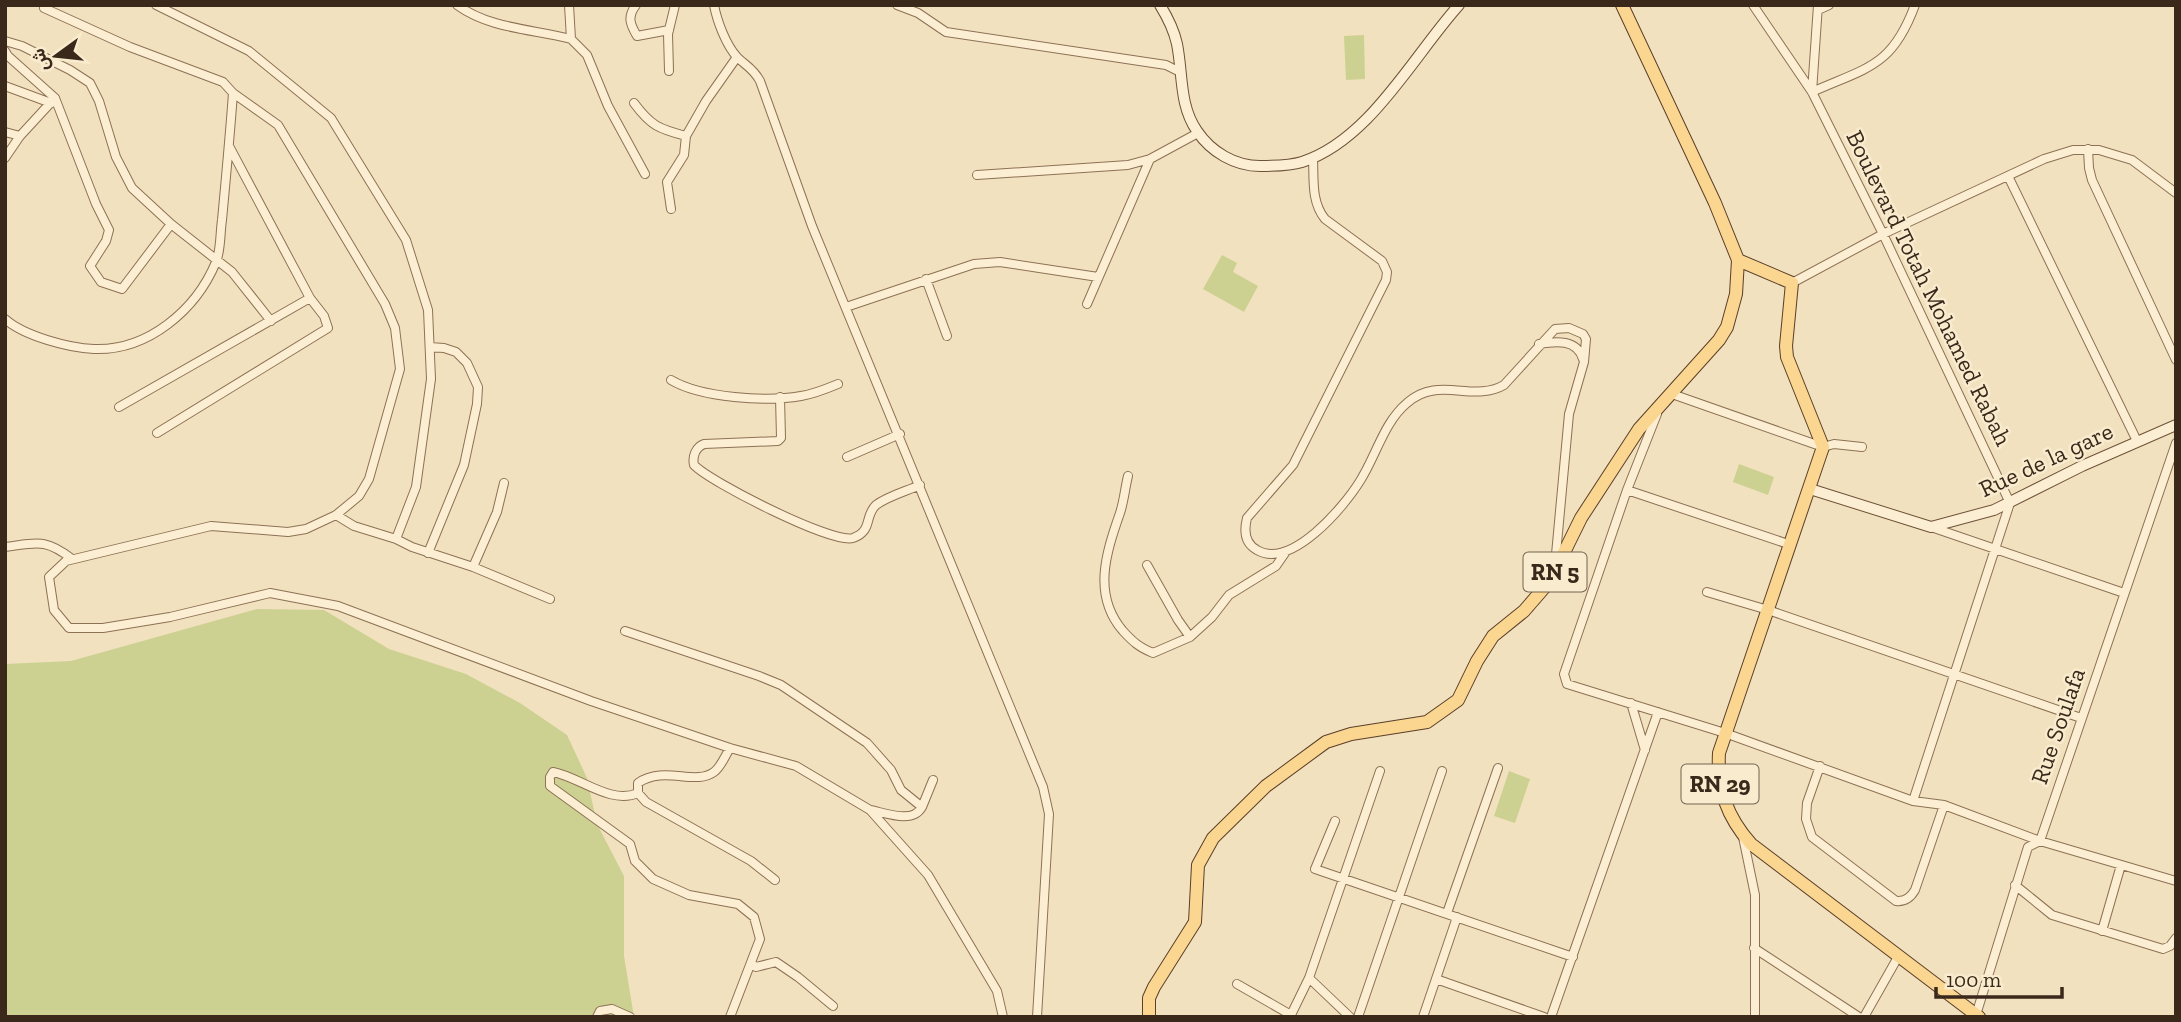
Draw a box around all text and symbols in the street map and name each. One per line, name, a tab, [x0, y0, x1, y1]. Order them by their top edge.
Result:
north arrow	[21, 21, 91, 91]
text: ش	[26, 46, 54, 74]
street label: Boulevard Totah Mohamed Rabah	[1840, 125, 2019, 451]
street label: Rue de la gare	[1974, 416, 2117, 503]
road number: RN 5	[1524, 552, 1586, 592]
street label: Rue Soulafa	[2024, 664, 2091, 788]
road number: RN 29	[1682, 764, 1758, 804]
scale bar	[1936, 956, 2062, 1000]
text: 100 m	[1946, 967, 2001, 992]

